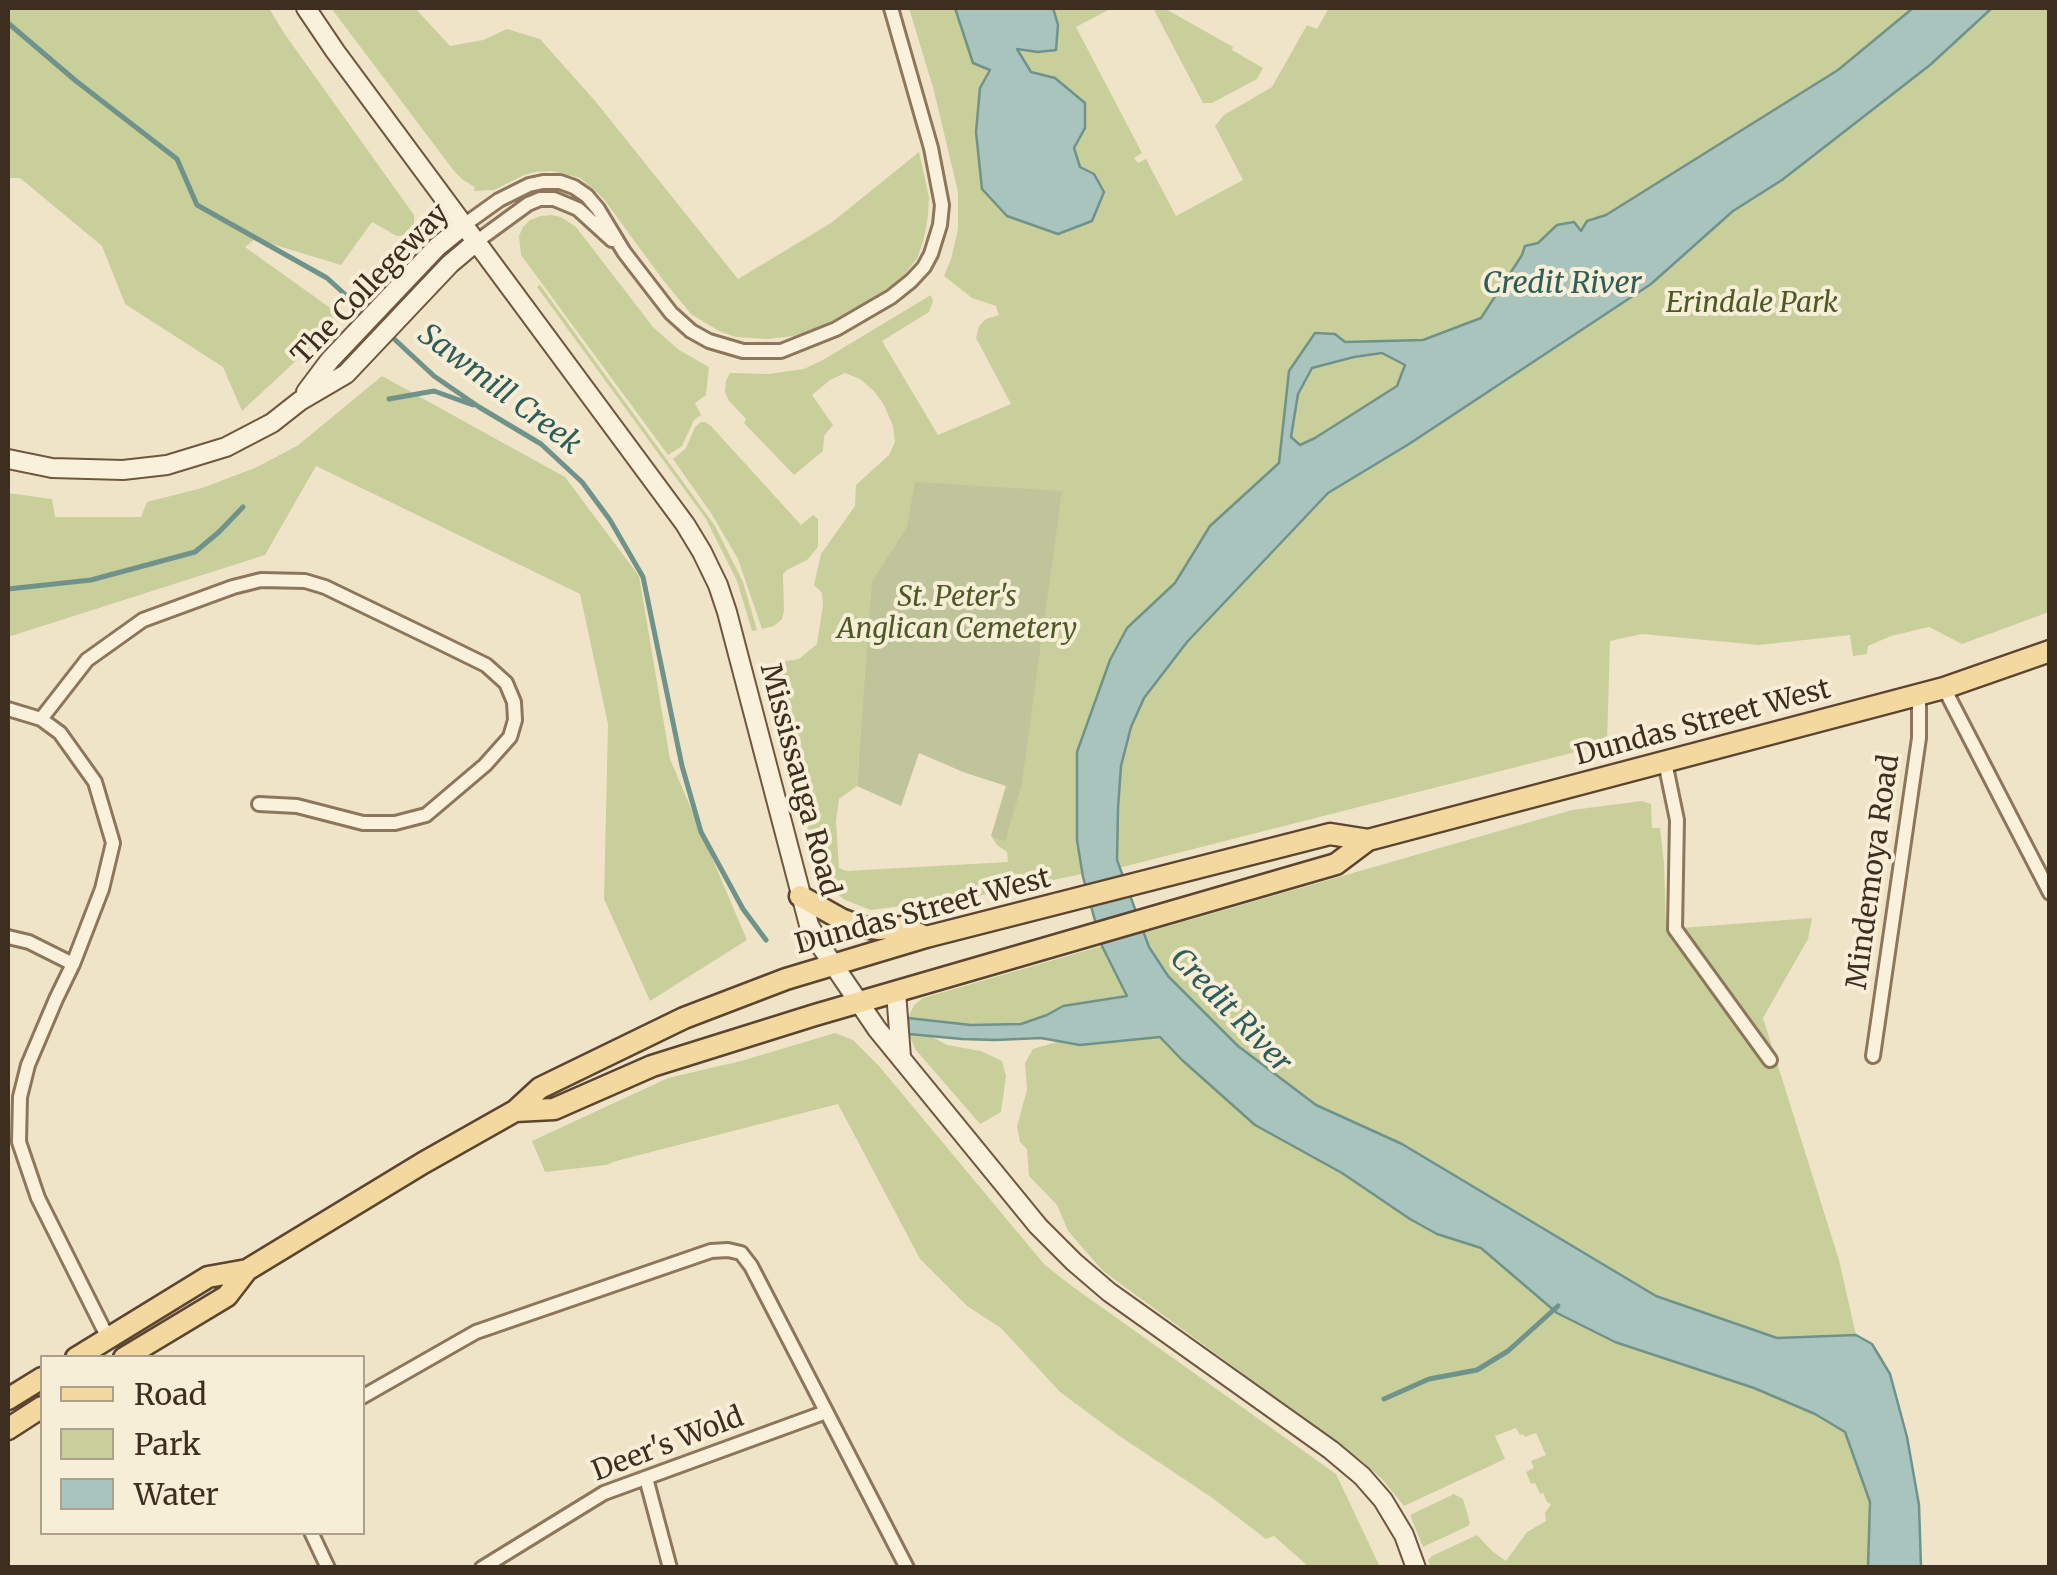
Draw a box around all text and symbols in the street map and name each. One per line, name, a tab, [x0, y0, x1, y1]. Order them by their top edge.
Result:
street label: The Collegeway	[286, 197, 456, 373]
water label: Credit River	[1482, 267, 1642, 303]
park label: Erindale Park	[1666, 287, 1838, 321]
water label: Sawmill Creek	[411, 317, 587, 463]
park label: St. Peter's Anglican Cemetery	[837, 581, 1077, 647]
street label: Mississauga Road	[752, 660, 846, 900]
street label: Dundas Street West	[1572, 673, 1834, 773]
street label: Mindemoya Road	[1841, 753, 1907, 991]
street label: Dundas Street West	[792, 862, 1054, 962]
water label: Credit River	[1162, 941, 1298, 1081]
legend	[40, 1355, 365, 1535]
text: Road	[134, 1375, 207, 1413]
street label: Deer's Wold	[588, 1401, 748, 1489]
text: Park	[134, 1425, 201, 1463]
text: Water	[134, 1475, 219, 1513]

